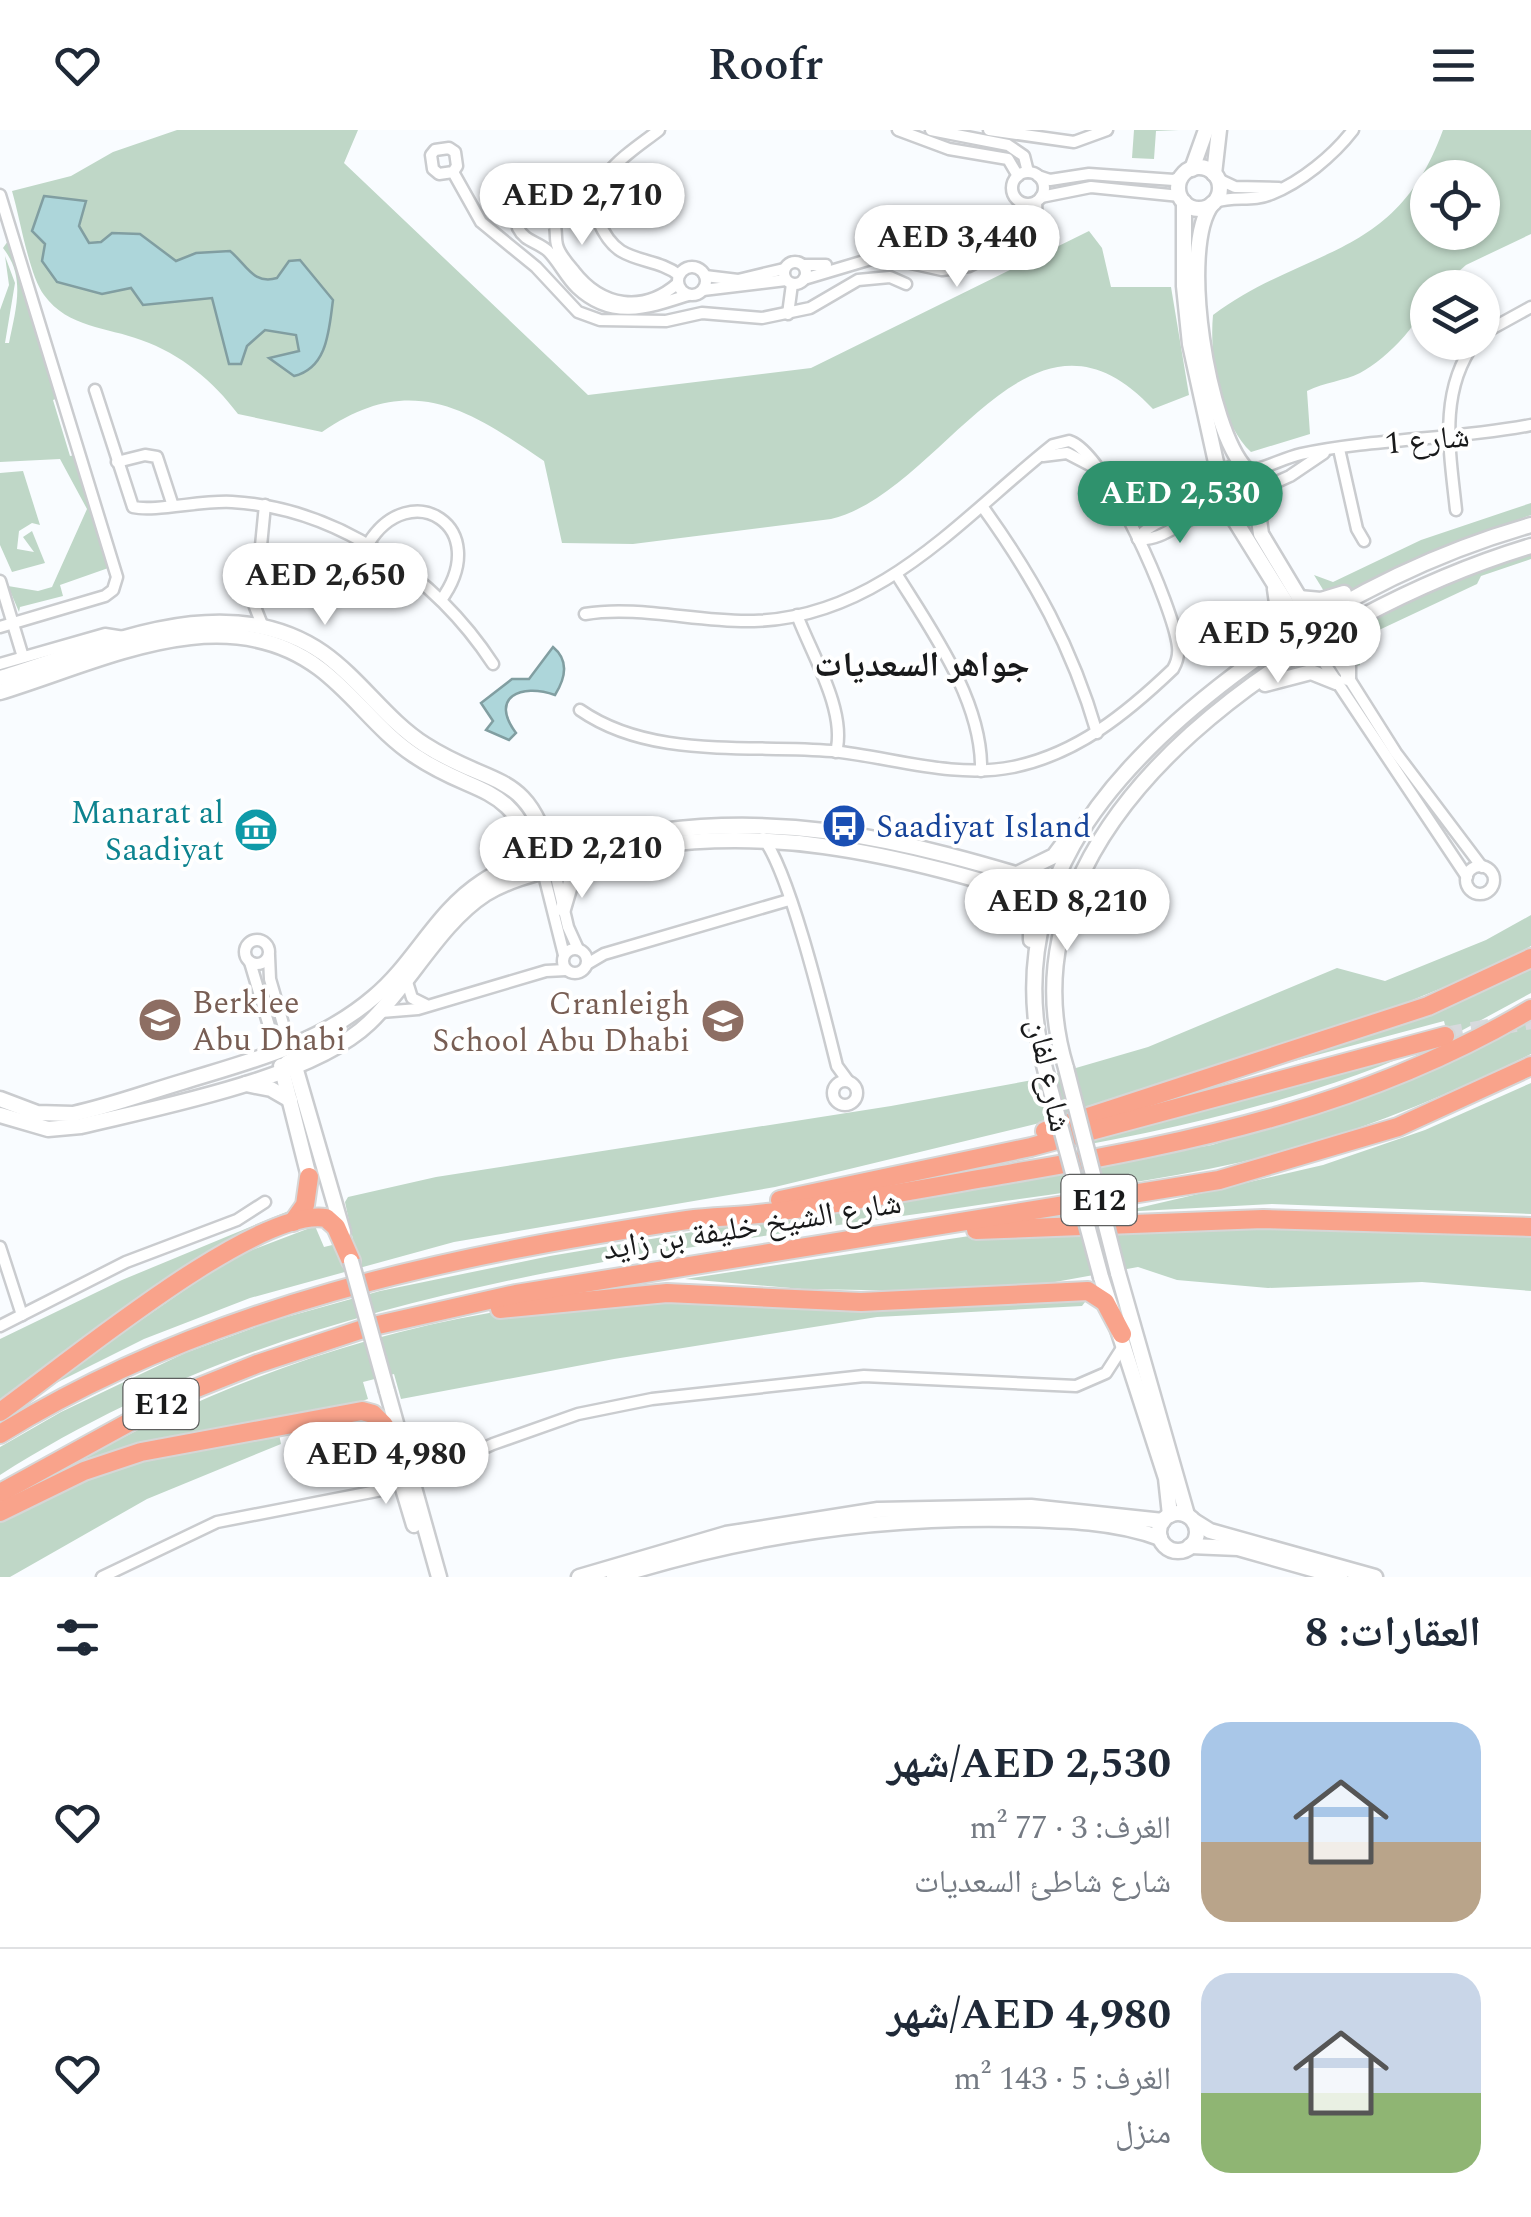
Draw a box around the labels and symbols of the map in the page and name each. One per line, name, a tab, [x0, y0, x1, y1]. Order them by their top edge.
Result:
pin: AED 2,710	[468, 163, 696, 248]
pin: AED 3,440	[843, 205, 1071, 290]
street label: شارع 1	[1383, 412, 1472, 469]
pin: AED 2,530	[1066, 461, 1294, 546]
pin: AED 2,650	[211, 543, 439, 628]
pin: AED 5,920	[1164, 601, 1392, 686]
district label: جواهر السعديات	[814, 639, 1030, 692]
place label: Manarat al Saadiyat	[71, 789, 224, 875]
bus stop icon: Saadiyat Island	[821, 803, 867, 849]
place label: Saadiyat Island	[876, 803, 1091, 852]
museum icon: Manarat al Saadiyat	[233, 807, 279, 853]
pin: AED 2,210	[468, 816, 696, 901]
pin: AED 8,210	[953, 869, 1181, 954]
place label: Berklee Abu Dhabi	[192, 979, 346, 1065]
place label: Cranleigh School Abu Dhabi	[432, 980, 690, 1066]
school or university icon: Berklee Abu Dhabi	[137, 997, 183, 1043]
school or university icon: Cranleigh School Abu Dhabi	[700, 998, 746, 1044]
street label: شارع لفان	[1013, 1014, 1084, 1137]
road number: E12	[1062, 1175, 1136, 1225]
street label: شارع الشيخ خليفة بن زايد	[600, 1179, 905, 1274]
road number: E12	[124, 1379, 198, 1429]
pin: AED 4,980	[272, 1422, 500, 1507]

